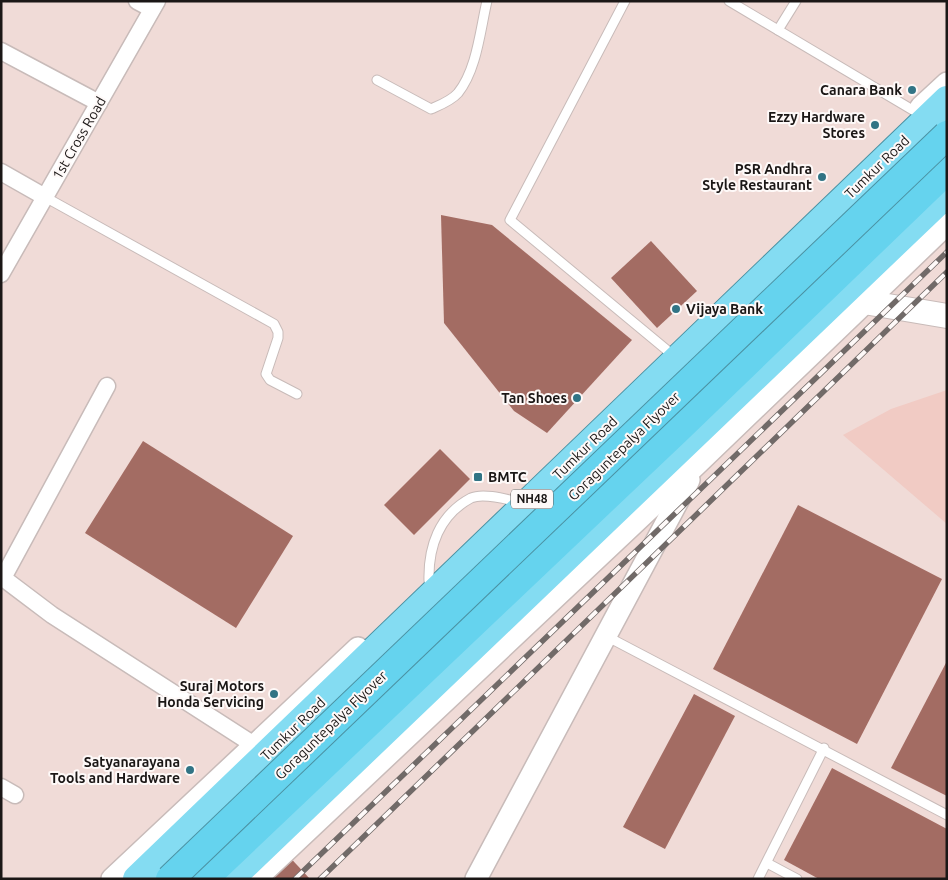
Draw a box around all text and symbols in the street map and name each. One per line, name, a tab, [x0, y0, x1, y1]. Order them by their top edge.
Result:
place label: Canara Bank	[820, 82, 902, 98]
marker: Canara Bank	[906, 84, 918, 96]
street label: 1st Cross Road	[49, 94, 109, 182]
place label: Ezzy Hardware Stores	[768, 109, 865, 141]
marker: Ezzy Hardware Stores	[869, 119, 881, 131]
street label: Tumkur Road	[841, 132, 913, 202]
place label: PSR Andhra Style Restaurant	[702, 161, 812, 193]
marker: PSR Andhra Style Restaurant	[816, 171, 828, 183]
place label: Vijaya Bank	[686, 301, 763, 317]
marker: Vijaya Bank	[670, 303, 682, 315]
street label: Goraguntepalya Flyover	[565, 388, 684, 504]
place label: Tan Shoes	[501, 390, 567, 406]
marker: Tan Shoes	[571, 392, 583, 404]
street label: Tumkur Road	[549, 413, 621, 483]
place label: BMTC	[488, 469, 527, 485]
marker: BMTC	[472, 471, 484, 483]
road number: NH48	[511, 489, 553, 508]
street label: Goraguntepalya Flyover	[272, 667, 391, 783]
place label: Suraj Motors Honda Servicing	[157, 678, 264, 710]
marker: Suraj Motors Honda Servicing	[268, 688, 280, 700]
street label: Tumkur Road	[257, 694, 329, 764]
place label: Satyanarayana Tools and Hardware	[50, 754, 180, 786]
marker: Satyanarayana Tools and Hardware	[184, 764, 196, 776]

